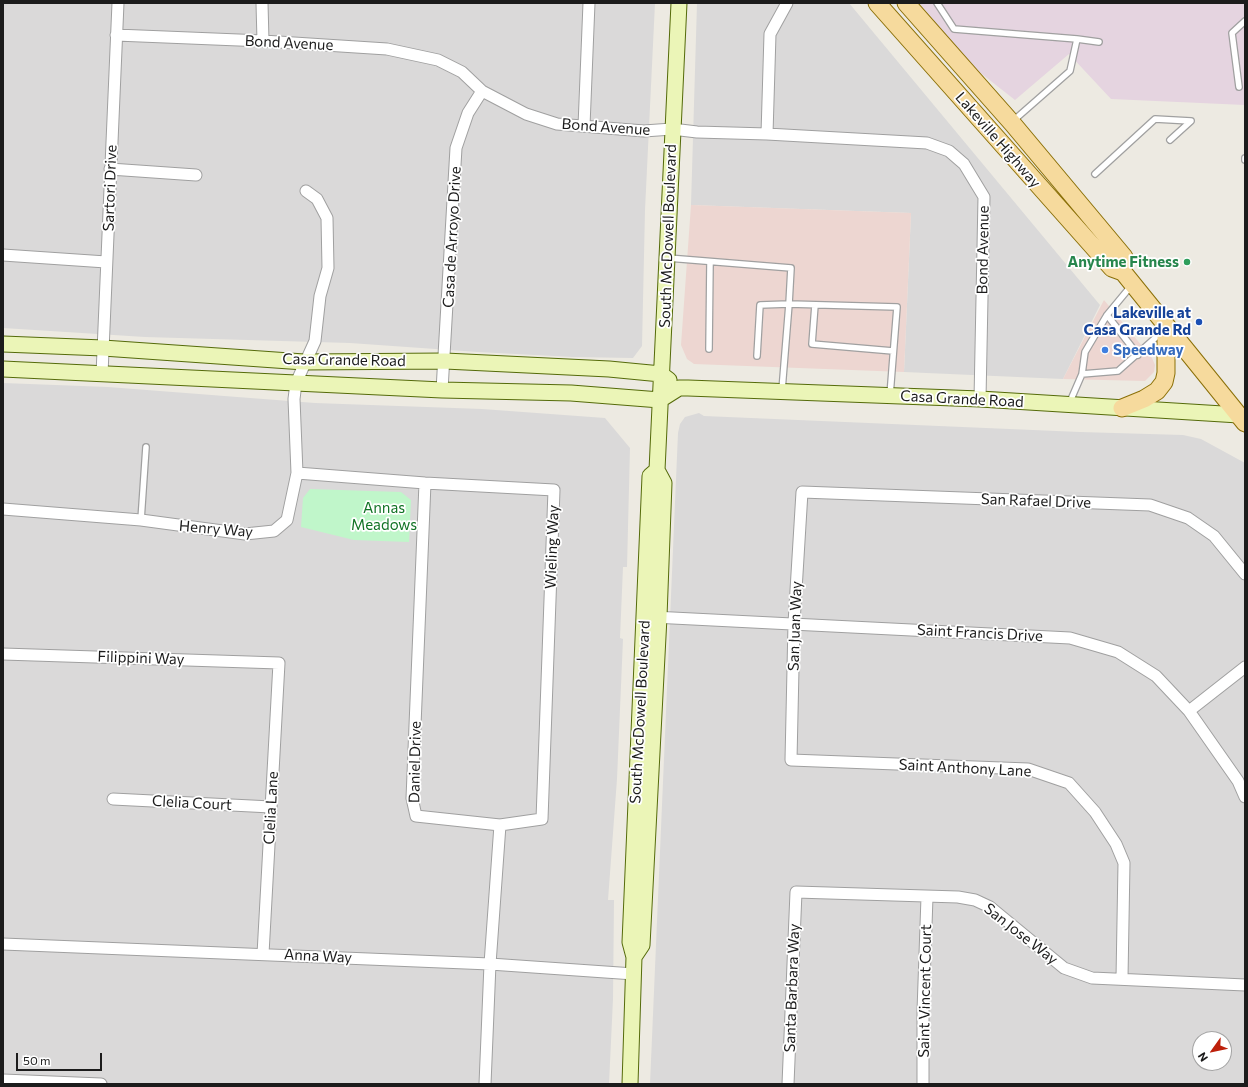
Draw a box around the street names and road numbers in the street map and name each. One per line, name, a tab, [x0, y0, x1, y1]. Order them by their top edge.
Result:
street label: Bond Avenue	[244, 32, 334, 54]
street label: Lakeville Highway	[952, 88, 1044, 192]
street label: Bond Avenue	[561, 115, 651, 139]
street label: Sartori Drive	[99, 144, 121, 232]
street label: South McDowell Boulevard	[656, 144, 680, 328]
street label: Casa de Arroyo Drive	[439, 166, 465, 308]
street label: Bond Avenue	[973, 205, 993, 295]
street label: Casa Grande Road	[282, 350, 406, 370]
street label: Casa Grande Road	[900, 387, 1024, 411]
street label: San Rafael Drive	[981, 490, 1091, 512]
street label: Wieling Way	[542, 505, 562, 589]
street label: Henry Way	[178, 517, 254, 541]
street label: San Juan Way	[784, 581, 806, 671]
street label: South McDowell Boulevard	[626, 620, 654, 804]
street label: Saint Francis Drive	[917, 621, 1043, 645]
street label: Filippini Way	[97, 647, 185, 669]
street label: Daniel Drive	[405, 721, 425, 803]
street label: Saint Anthony Lane	[898, 756, 1032, 780]
street label: Clelia Lane	[260, 771, 282, 845]
street label: Clelia Court	[152, 792, 232, 814]
street label: San Jose Way	[980, 900, 1062, 968]
street label: Santa Barbara Way	[781, 923, 803, 1053]
street label: Saint Vincent Court	[915, 924, 935, 1058]
street label: Anna Way	[283, 945, 353, 967]

